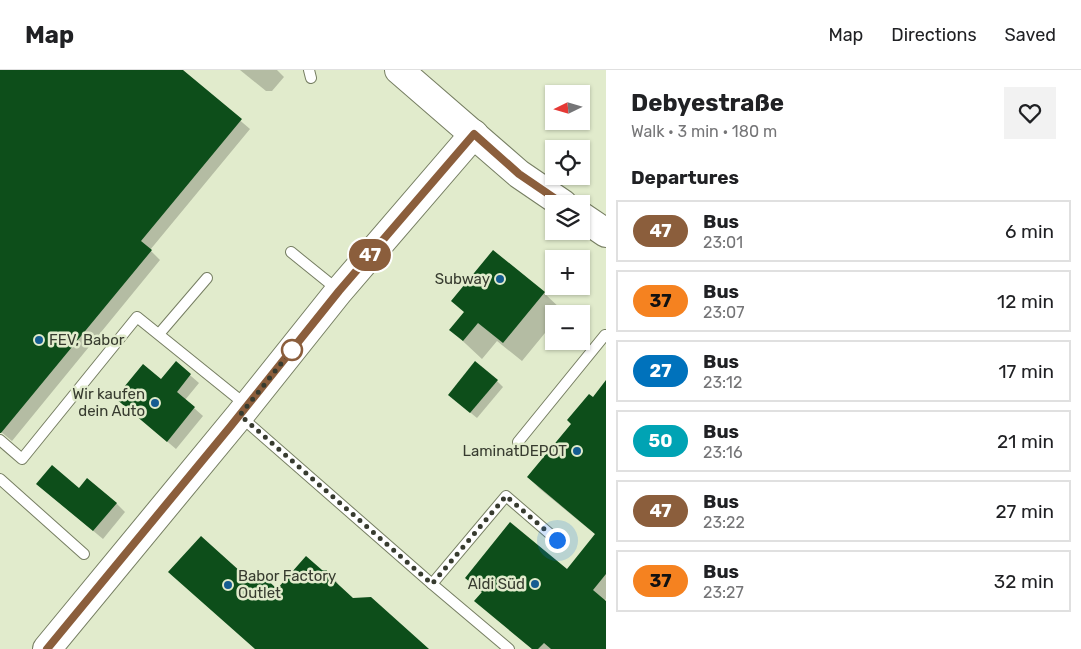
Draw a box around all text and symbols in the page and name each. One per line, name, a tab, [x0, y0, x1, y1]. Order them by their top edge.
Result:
text: Map	[25, 21, 74, 49]
text: Map	[828, 24, 863, 46]
text: Directions	[891, 24, 977, 46]
text: Saved	[1005, 24, 1056, 46]
north arrow	[545, 85, 590, 130]
map controls	[545, 85, 590, 350]
button: heart	[1004, 87, 1056, 139]
text: Debyestraße	[631, 89, 784, 117]
text: Walk · 3 min · 180 m	[631, 122, 777, 141]
button: locate	[545, 140, 590, 185]
text: Departures	[631, 166, 739, 189]
button: layers	[545, 195, 590, 240]
text: Bus	[703, 210, 739, 233]
text: 47	[649, 220, 672, 242]
text: 6 min	[1005, 220, 1054, 243]
text: 23:01	[703, 233, 743, 252]
line badge: 47	[348, 239, 392, 271]
text: 47	[359, 244, 381, 266]
button: +	[545, 250, 590, 295]
place label: Subway	[435, 270, 490, 288]
marker: Subway	[494, 273, 506, 285]
text: Bus	[703, 280, 739, 303]
text: 37	[649, 290, 672, 312]
text: 12 min	[997, 290, 1054, 313]
text: 23:07	[703, 303, 744, 322]
button: −	[545, 305, 590, 350]
place label: FEV, Babor	[49, 331, 125, 349]
marker: FEV, Babor	[33, 334, 45, 346]
unlabelled marker	[281, 339, 303, 361]
text: Bus	[703, 350, 739, 373]
text: 27	[649, 360, 672, 382]
text: 17 min	[998, 360, 1054, 383]
text: 23:12	[703, 373, 742, 392]
place label: Wir kaufen dein Auto	[72, 385, 145, 420]
marker: Wir kaufen dein Auto	[149, 397, 161, 409]
text: Bus	[703, 420, 739, 443]
text: 50	[649, 430, 672, 452]
text: 21 min	[997, 430, 1054, 453]
place label: LaminatDEPOT	[462, 442, 567, 460]
text: 23:16	[703, 443, 743, 462]
marker: LaminatDEPOT	[571, 445, 583, 457]
text: Bus	[703, 490, 739, 513]
text: 47	[649, 500, 672, 522]
text: 27 min	[995, 500, 1054, 523]
text: 23:22	[703, 513, 745, 532]
your location	[545, 528, 570, 553]
text: Bus	[703, 560, 739, 583]
place label: Babor Factory Outlet	[238, 567, 336, 602]
text: 37	[649, 570, 672, 592]
text: 32 min	[994, 570, 1054, 593]
place label: Aldi Süd	[468, 575, 525, 593]
marker: Aldi Süd	[529, 578, 541, 590]
marker: Babor Factory Outlet	[222, 579, 234, 591]
text: 23:27	[703, 583, 744, 602]

